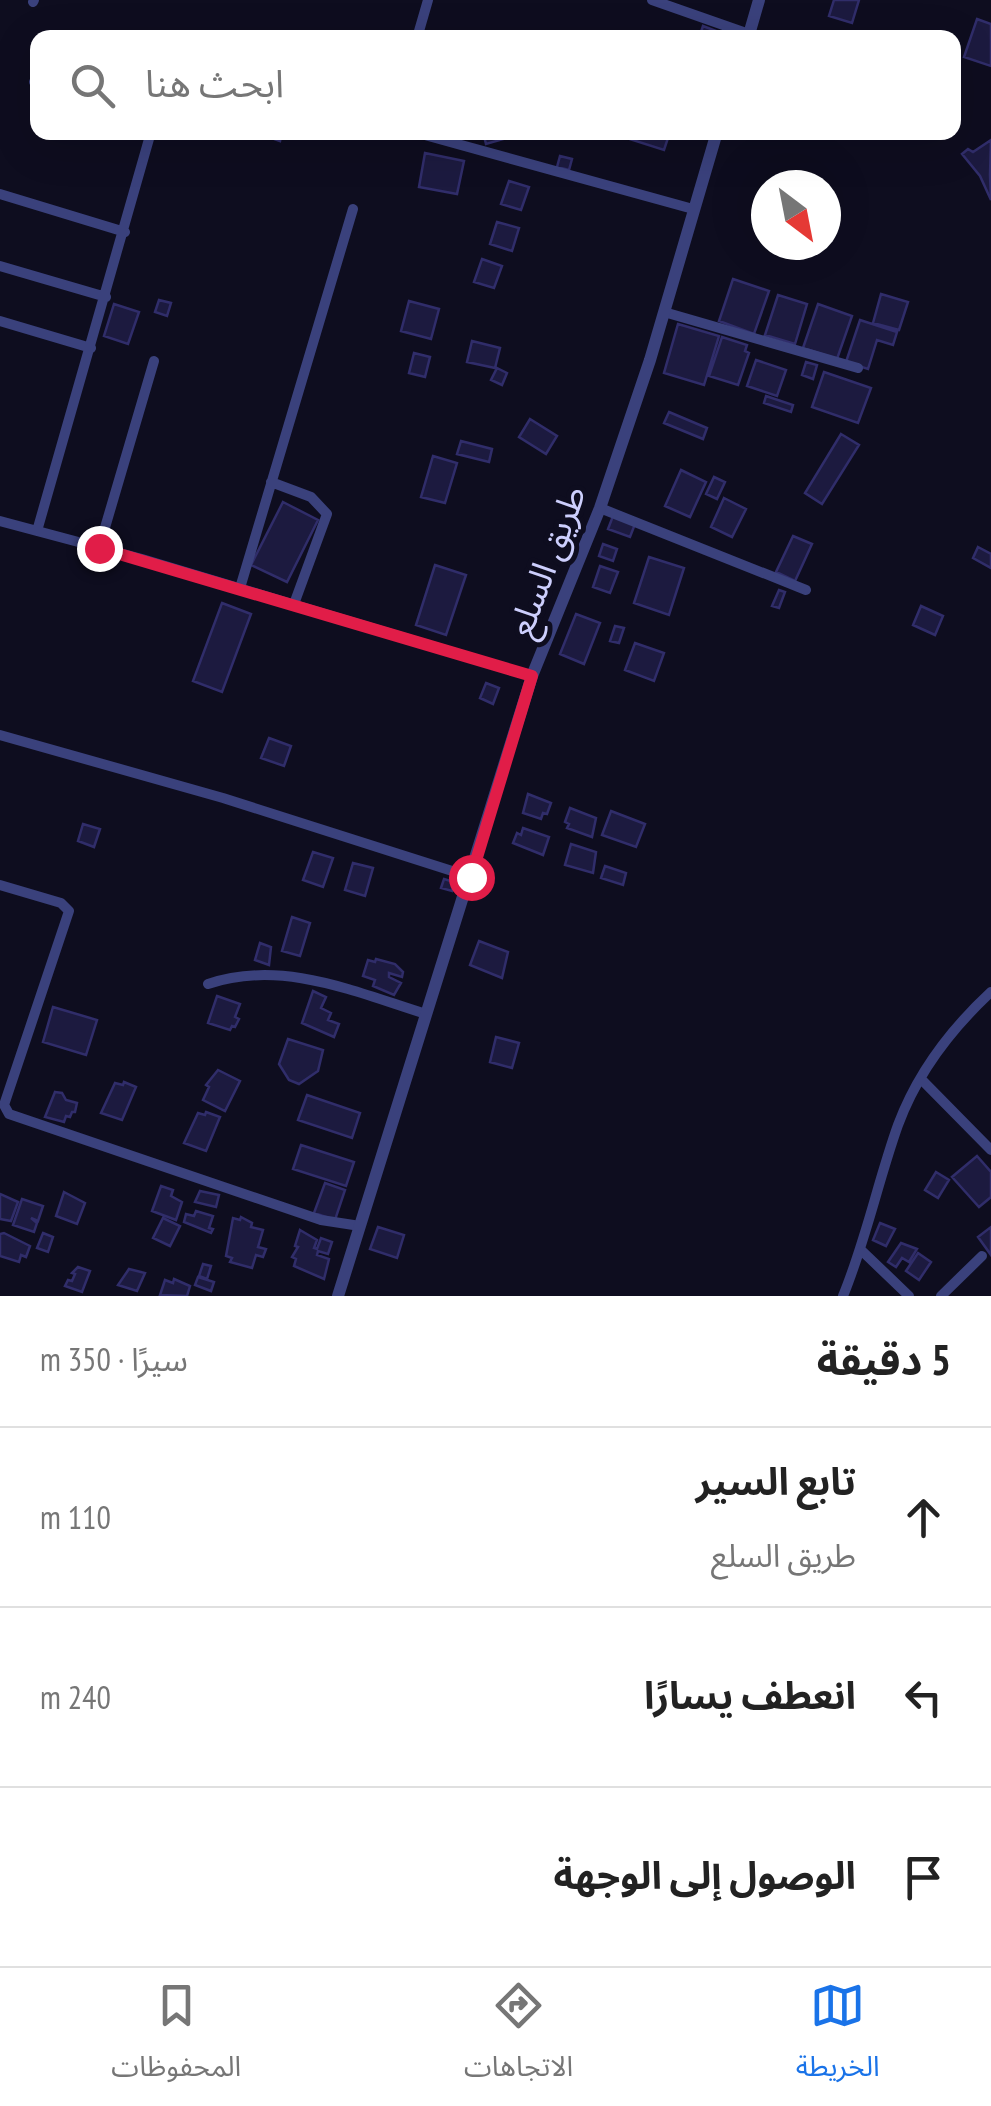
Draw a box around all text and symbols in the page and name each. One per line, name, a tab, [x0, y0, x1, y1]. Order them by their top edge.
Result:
search box	[30, 30, 961, 140]
icon: search	[65, 58, 120, 113]
text: ابحث هنا	[145, 58, 284, 107]
north arrow	[751, 170, 841, 260]
street label: طريق السلع	[496, 479, 600, 645]
route end	[77, 526, 123, 572]
route start	[449, 855, 495, 901]
text: 5 دقيقة	[817, 1332, 951, 1387]
text: سيرًا · 350 m	[40, 1338, 188, 1380]
text: تابع السير	[696, 1456, 856, 1505]
icon: ahead	[896, 1490, 951, 1545]
text: 110 m	[40, 1496, 111, 1538]
text: طريق السلع	[711, 1534, 856, 1576]
text: انعطف يسارًا	[644, 1670, 856, 1719]
icon: left	[896, 1670, 951, 1725]
text: 240 m	[40, 1676, 111, 1718]
text: الوصول إلى الوجهة	[553, 1850, 856, 1899]
icon: arrive	[896, 1850, 951, 1905]
tab: المحفوظات	[111, 1978, 241, 2097]
tab: الاتجاهات	[464, 1978, 573, 2097]
tab: الخريطة	[796, 1978, 880, 2097]

